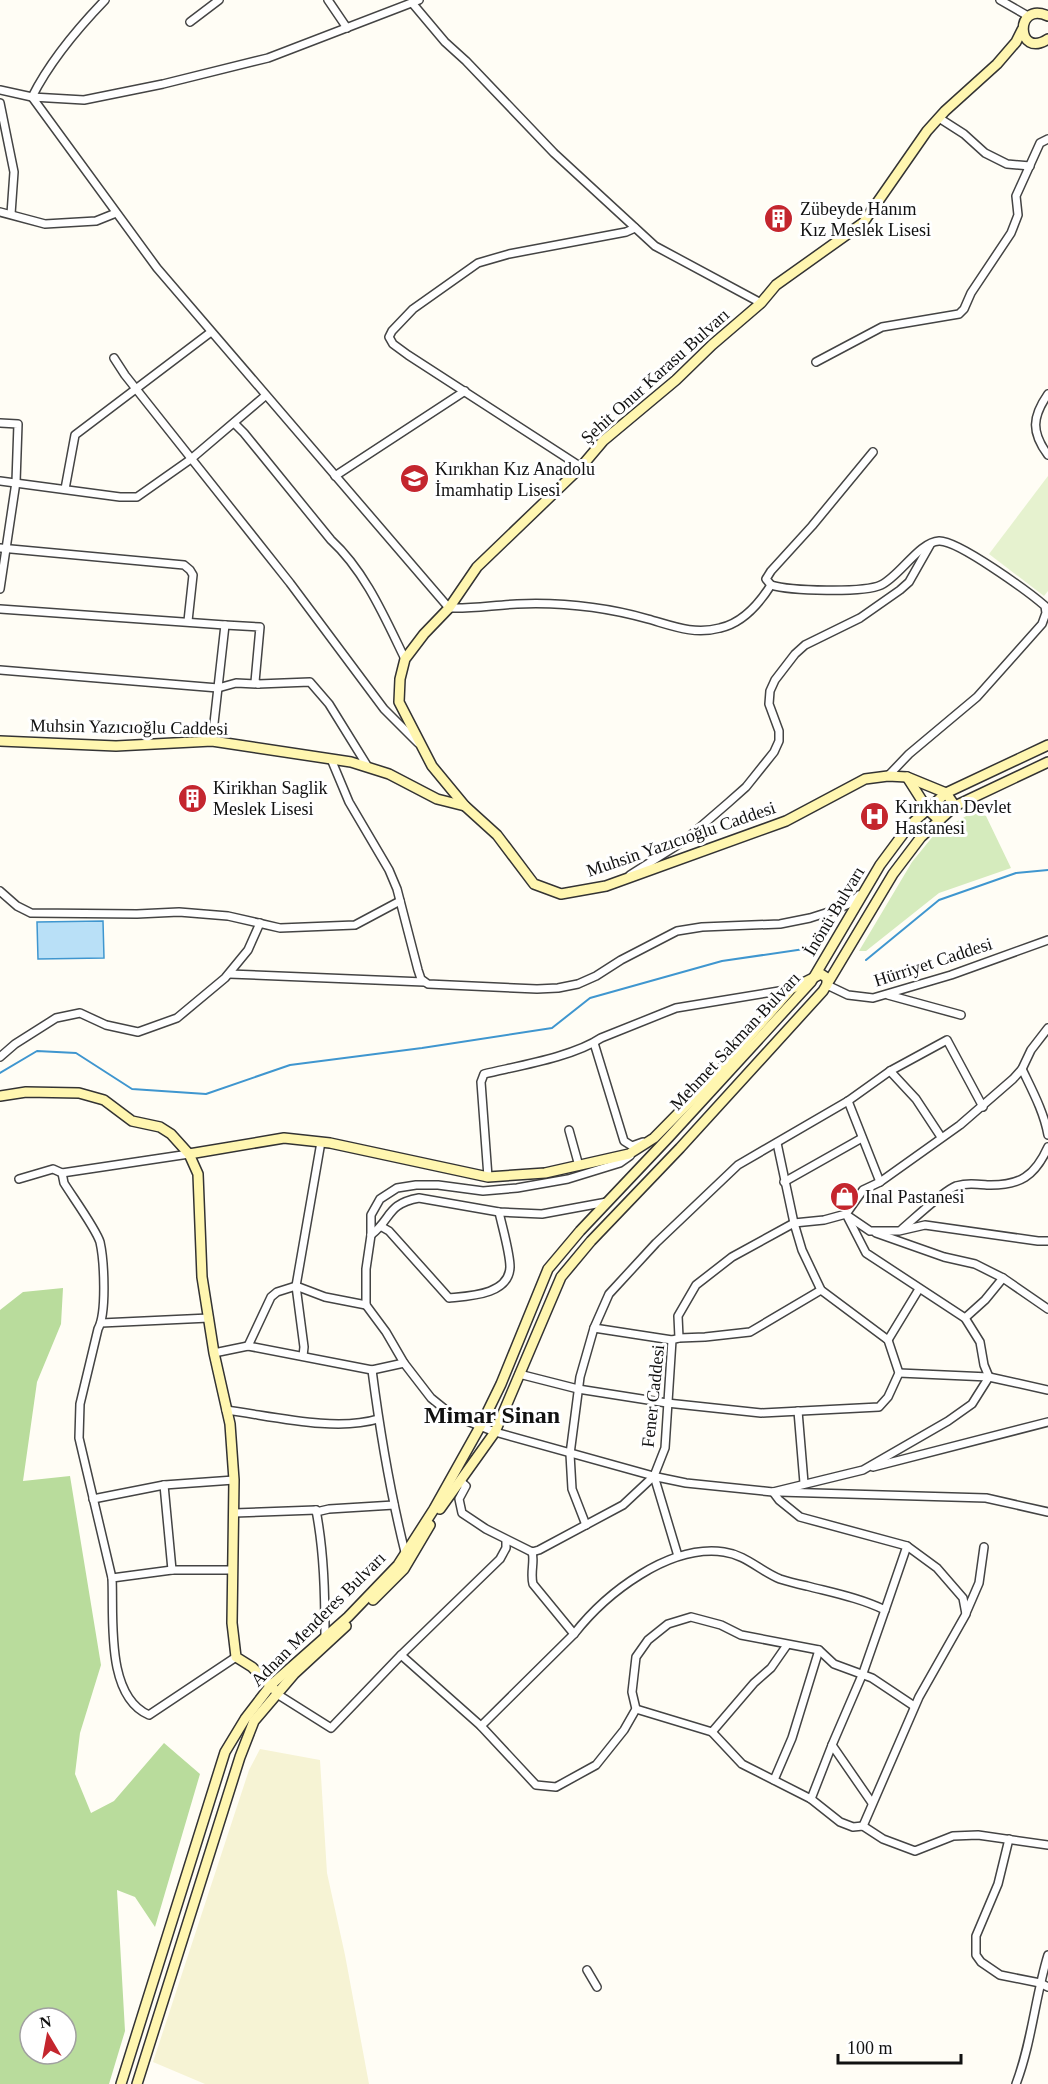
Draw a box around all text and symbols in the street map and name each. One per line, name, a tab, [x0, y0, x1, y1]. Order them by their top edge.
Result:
place label: Zübeyde Hanım Kız Meslek Lisesi	[800, 199, 931, 240]
building icon: Zübeyde Hanım Kız Meslek Lisesi	[763, 203, 795, 235]
street label: Şehit Onur Karasu Bulvarı	[577, 304, 733, 448]
place label: Kırıkhan Kız Anadolu İmamhatip Lisesi	[435, 459, 595, 500]
school or university icon: Kırıkhan Kız Anadolu İmamhatip Lisesi	[398, 463, 430, 495]
street label: Muhsin Yazıcıoğlu Caddesi	[30, 715, 228, 739]
place label: Kirikhan Saglik Meslek Lisesi	[213, 778, 328, 819]
building icon: Kirikhan Saglik Meslek Lisesi	[176, 782, 208, 814]
street label: Muhsin Yazıcıoğlu Caddesi	[584, 797, 778, 881]
place label: Kırıkhan Devlet Hastanesi	[895, 797, 1011, 838]
hospital icon: Kırıkhan Devlet Hastanesi	[858, 801, 890, 833]
street label: İnönü Bulvarı	[800, 863, 868, 959]
street label: Hürriyet Caddesi	[871, 933, 995, 991]
street label: Mehmet Sakman Bulvarı	[666, 968, 804, 1114]
shop icon: Inal Pastanesi	[828, 1181, 860, 1213]
place label: Inal Pastanesi	[865, 1187, 964, 1207]
street label: Fener Caddesi	[638, 1343, 668, 1449]
district label: Mimar Sinan	[424, 1402, 560, 1428]
street label: Adnan Menderes Bulvarı	[247, 1548, 389, 1690]
north arrow	[18, 2006, 78, 2066]
text: N	[38, 2012, 53, 2031]
scale bar	[838, 2027, 961, 2065]
text: 100 m	[847, 2038, 893, 2058]

